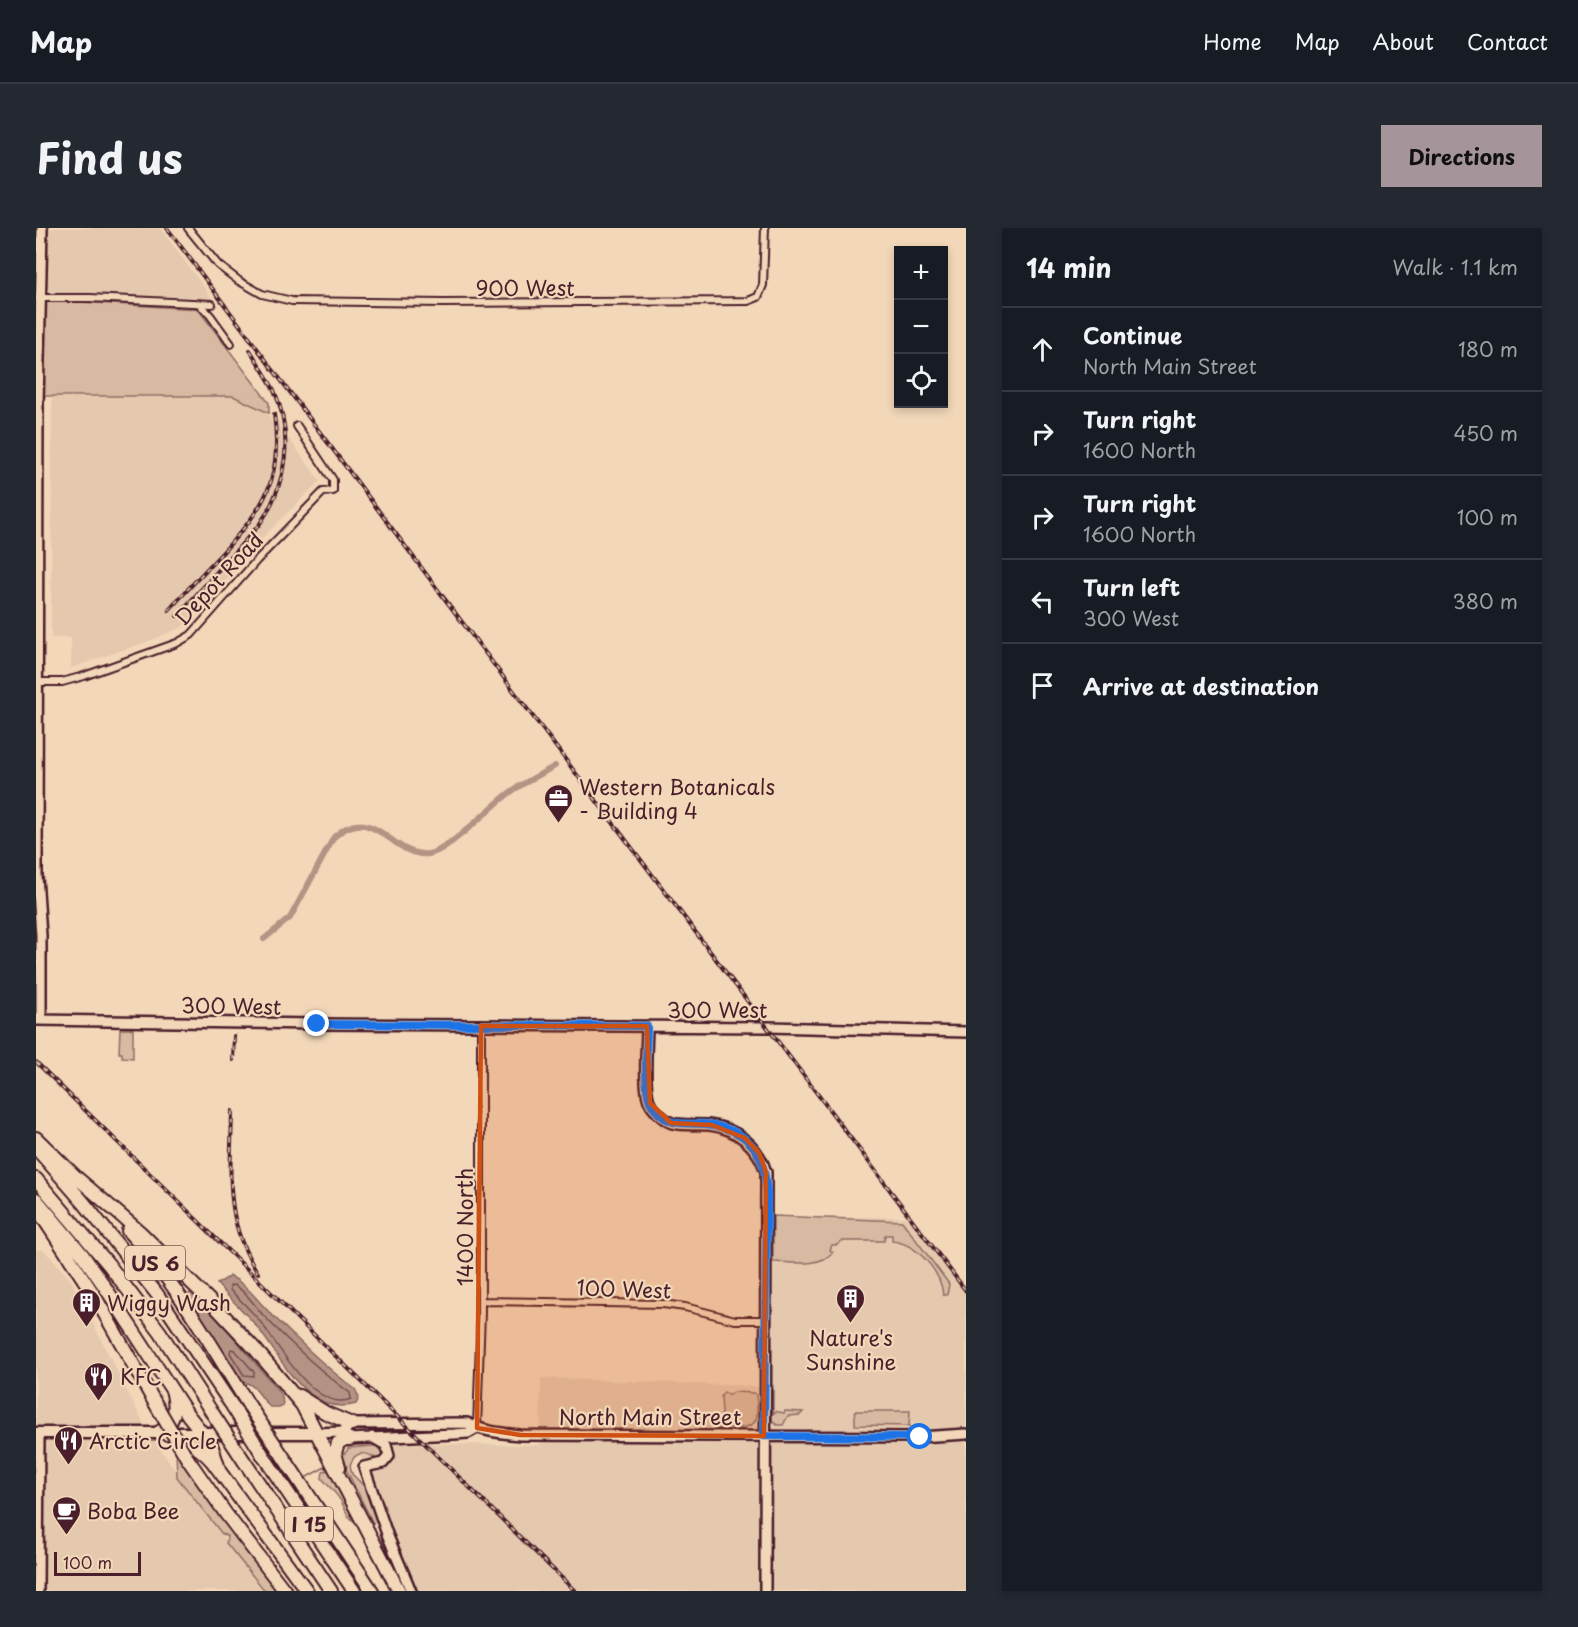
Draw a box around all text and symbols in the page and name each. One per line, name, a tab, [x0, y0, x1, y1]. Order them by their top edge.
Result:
text: Map	[30, 20, 92, 63]
text: Home	[1203, 25, 1262, 57]
text: Map	[1295, 25, 1340, 57]
text: About	[1373, 25, 1434, 57]
text: Contact	[1467, 25, 1548, 57]
text: Find us	[36, 125, 183, 188]
button: Directions	[1381, 125, 1542, 187]
map controls	[894, 246, 948, 408]
button: +	[894, 246, 948, 300]
text: 14 min	[1026, 248, 1112, 287]
text: Walk · 1.1 km	[1393, 252, 1518, 282]
street label: 900 West	[475, 271, 575, 303]
button: −	[894, 300, 948, 354]
text: Continue	[1083, 318, 1182, 351]
icon: ahead	[1026, 333, 1059, 366]
text: 180 m	[1458, 334, 1518, 364]
text: North Main Street	[1083, 351, 1257, 381]
button: locate	[894, 354, 948, 408]
text: Turn right	[1083, 402, 1196, 435]
icon: right	[1026, 417, 1059, 450]
text: 450 m	[1453, 418, 1518, 448]
text: 1600 North	[1083, 435, 1196, 465]
text: Turn right	[1083, 486, 1196, 519]
icon: right	[1026, 501, 1059, 534]
text: 100 m	[1457, 502, 1518, 532]
text: 1600 North	[1083, 519, 1196, 549]
street label: Depot Road	[166, 524, 270, 632]
text: Turn left	[1083, 570, 1180, 603]
icon: left	[1026, 585, 1059, 618]
text: 380 m	[1452, 586, 1518, 616]
text: 300 West	[1083, 603, 1179, 633]
icon: arrive	[1026, 669, 1059, 702]
text: Arrive at destination	[1083, 669, 1319, 702]
place label: Western Botanicals - Building 4	[579, 770, 775, 826]
office icon: Western Botanicals - Building 4	[542, 782, 574, 824]
street label: 300 West	[180, 988, 282, 1022]
street label: 300 West	[667, 993, 767, 1025]
route end	[303, 1010, 329, 1036]
street label: 1400 North	[448, 1168, 480, 1286]
road number: US 6	[125, 1246, 185, 1280]
street label: 100 West	[576, 1270, 672, 1306]
building icon: Nature's Sunshine	[835, 1282, 867, 1324]
building icon: Wiggy Wash	[70, 1286, 102, 1328]
place label: Wiggy Wash	[107, 1286, 231, 1318]
place label: Nature's Sunshine	[806, 1321, 896, 1377]
restaurant icon: KFC	[83, 1360, 115, 1402]
place label: KFC	[120, 1360, 162, 1392]
street label: North Main Street	[559, 1400, 741, 1432]
route start	[906, 1423, 932, 1449]
restaurant icon: Arctic Circle	[52, 1424, 84, 1466]
place label: Arctic Circle	[89, 1424, 217, 1456]
cafe icon: Boba Bee	[50, 1494, 82, 1536]
place label: Boba Bee	[87, 1494, 180, 1526]
road number: I 15	[285, 1507, 333, 1541]
scale bar	[54, 1549, 141, 1576]
text: 100 m	[63, 1550, 112, 1574]

